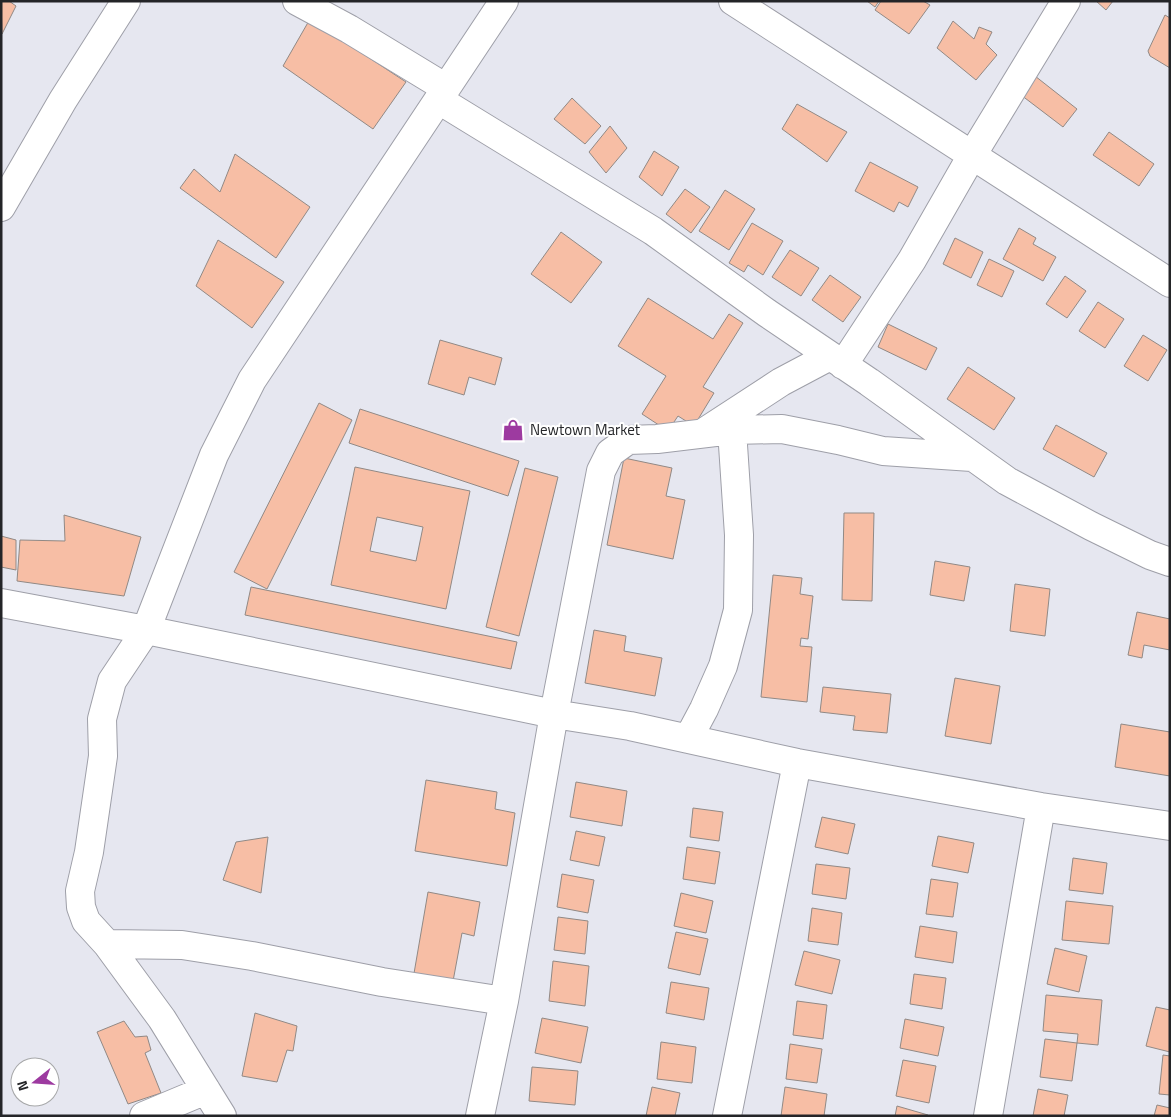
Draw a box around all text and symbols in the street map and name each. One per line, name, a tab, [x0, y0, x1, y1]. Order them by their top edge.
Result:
shop icon: Newtown Market	[500, 417, 526, 443]
place label: Newtown Market	[530, 418, 641, 441]
north arrow	[10, 1057, 60, 1107]
text: N	[11, 1078, 34, 1094]

